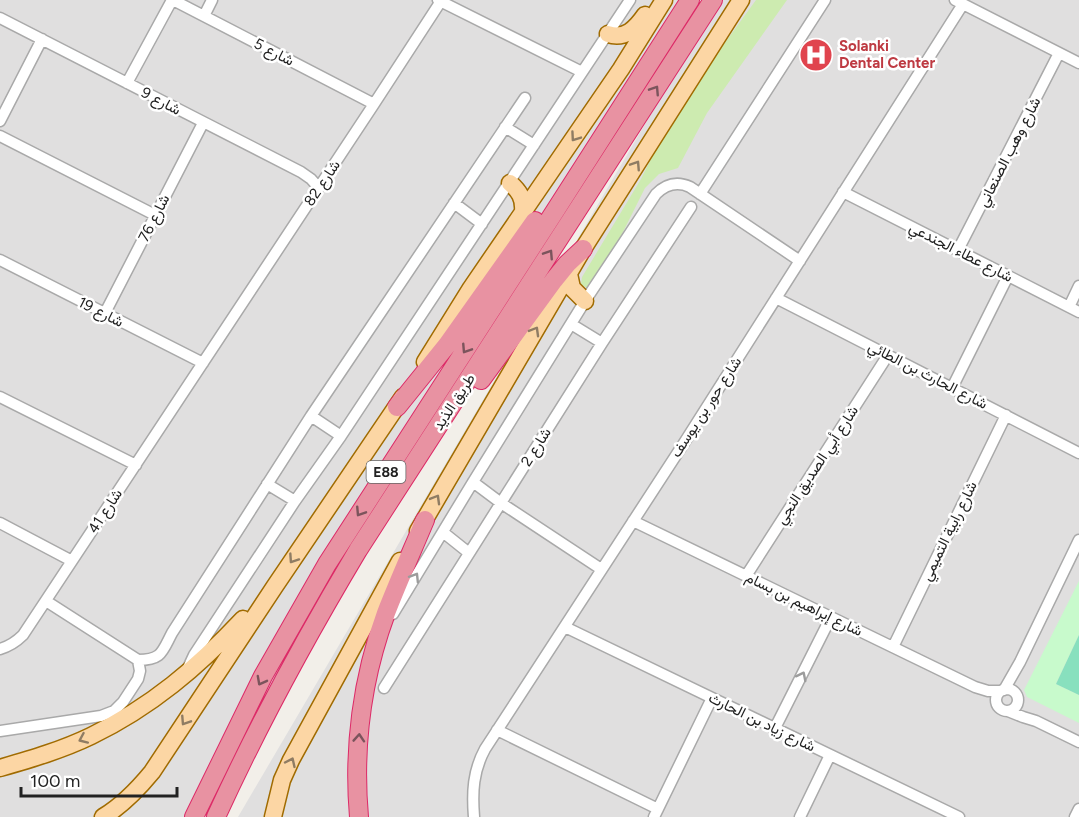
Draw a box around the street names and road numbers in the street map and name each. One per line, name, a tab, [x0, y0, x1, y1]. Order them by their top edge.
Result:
street label: شارع 5	[250, 34, 297, 72]
street label: شارع 9	[137, 83, 184, 121]
street label: شارع وهب الصنعاني	[974, 94, 1048, 212]
street label: شارع 82	[300, 156, 346, 210]
street label: شارع 76	[135, 191, 175, 245]
street label: شارع عطاء الجندعي	[904, 218, 1016, 290]
street label: شارع 19	[74, 293, 127, 333]
street label: شارع الحارث بن الطائي	[863, 337, 991, 417]
street label: شارع حور بن يوسف	[667, 353, 747, 462]
street label: طريق الذيد	[429, 370, 480, 434]
street label: شارع أبي الصديق النجي	[772, 402, 866, 530]
street label: شارع 2	[517, 424, 557, 471]
road number: E88	[366, 461, 406, 483]
street label: شارع رابية التميمي	[917, 478, 985, 586]
street label: شارع 41	[84, 485, 128, 538]
street label: شارع إبراهيم بن بسام	[742, 568, 866, 642]
street label: شارع زياد بن الحارث	[705, 688, 818, 757]

